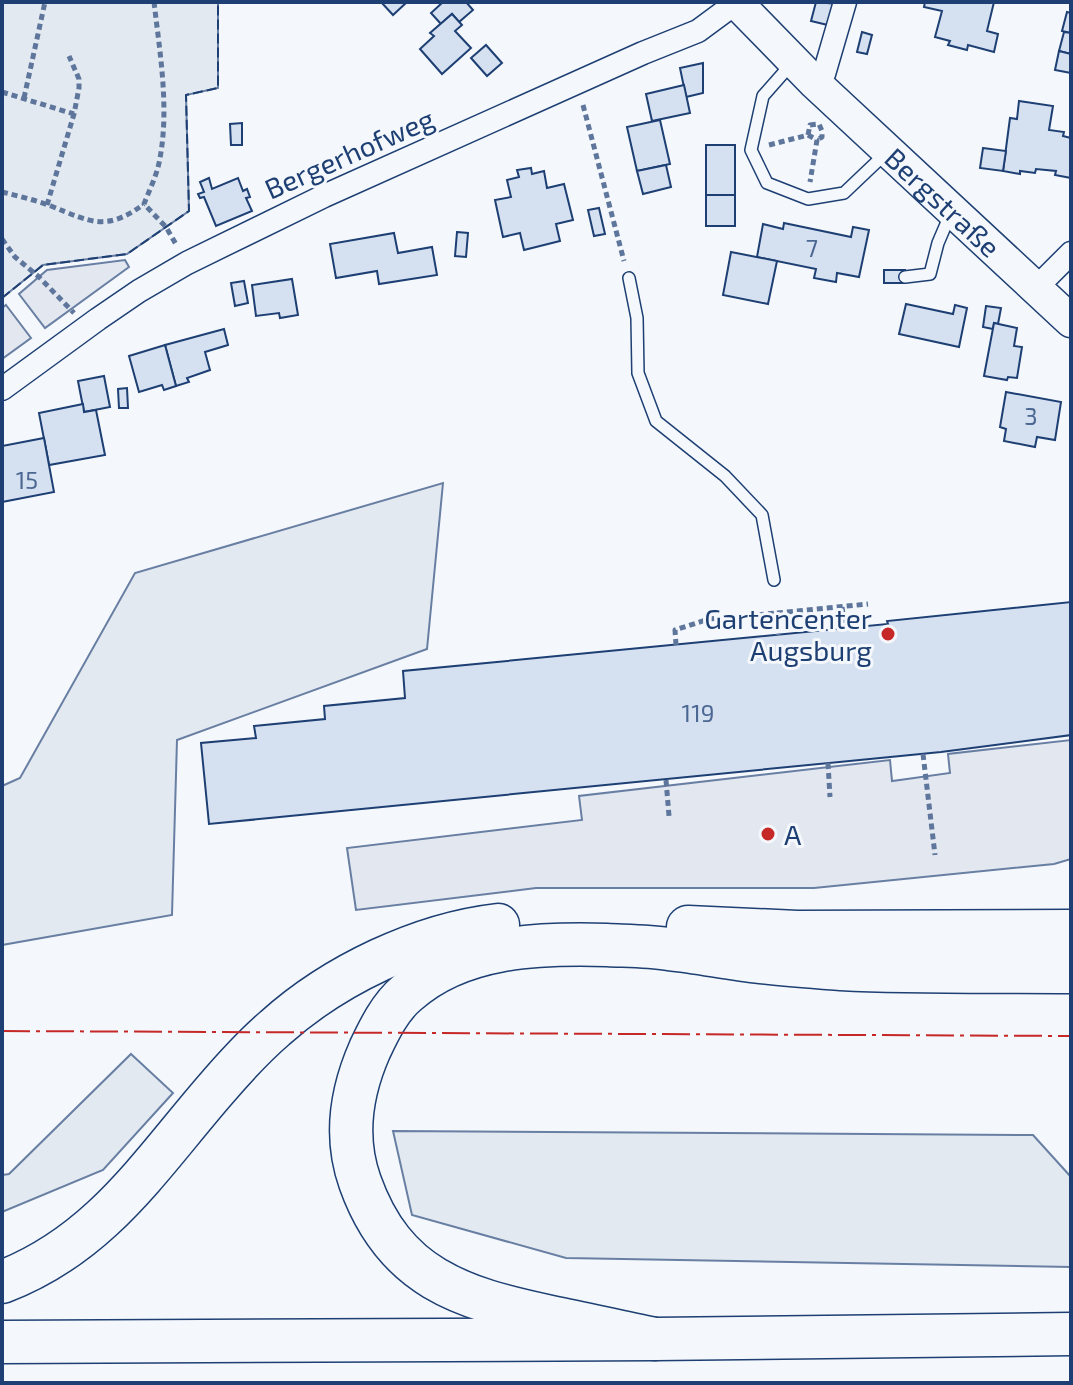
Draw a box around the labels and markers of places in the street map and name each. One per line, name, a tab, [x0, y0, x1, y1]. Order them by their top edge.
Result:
place label: Gartencenter Augsburg	[704, 601, 872, 667]
marker: Gartencenter Augsburg	[879, 625, 897, 643]
place label: A	[784, 817, 802, 851]
marker: A	[759, 825, 777, 843]

